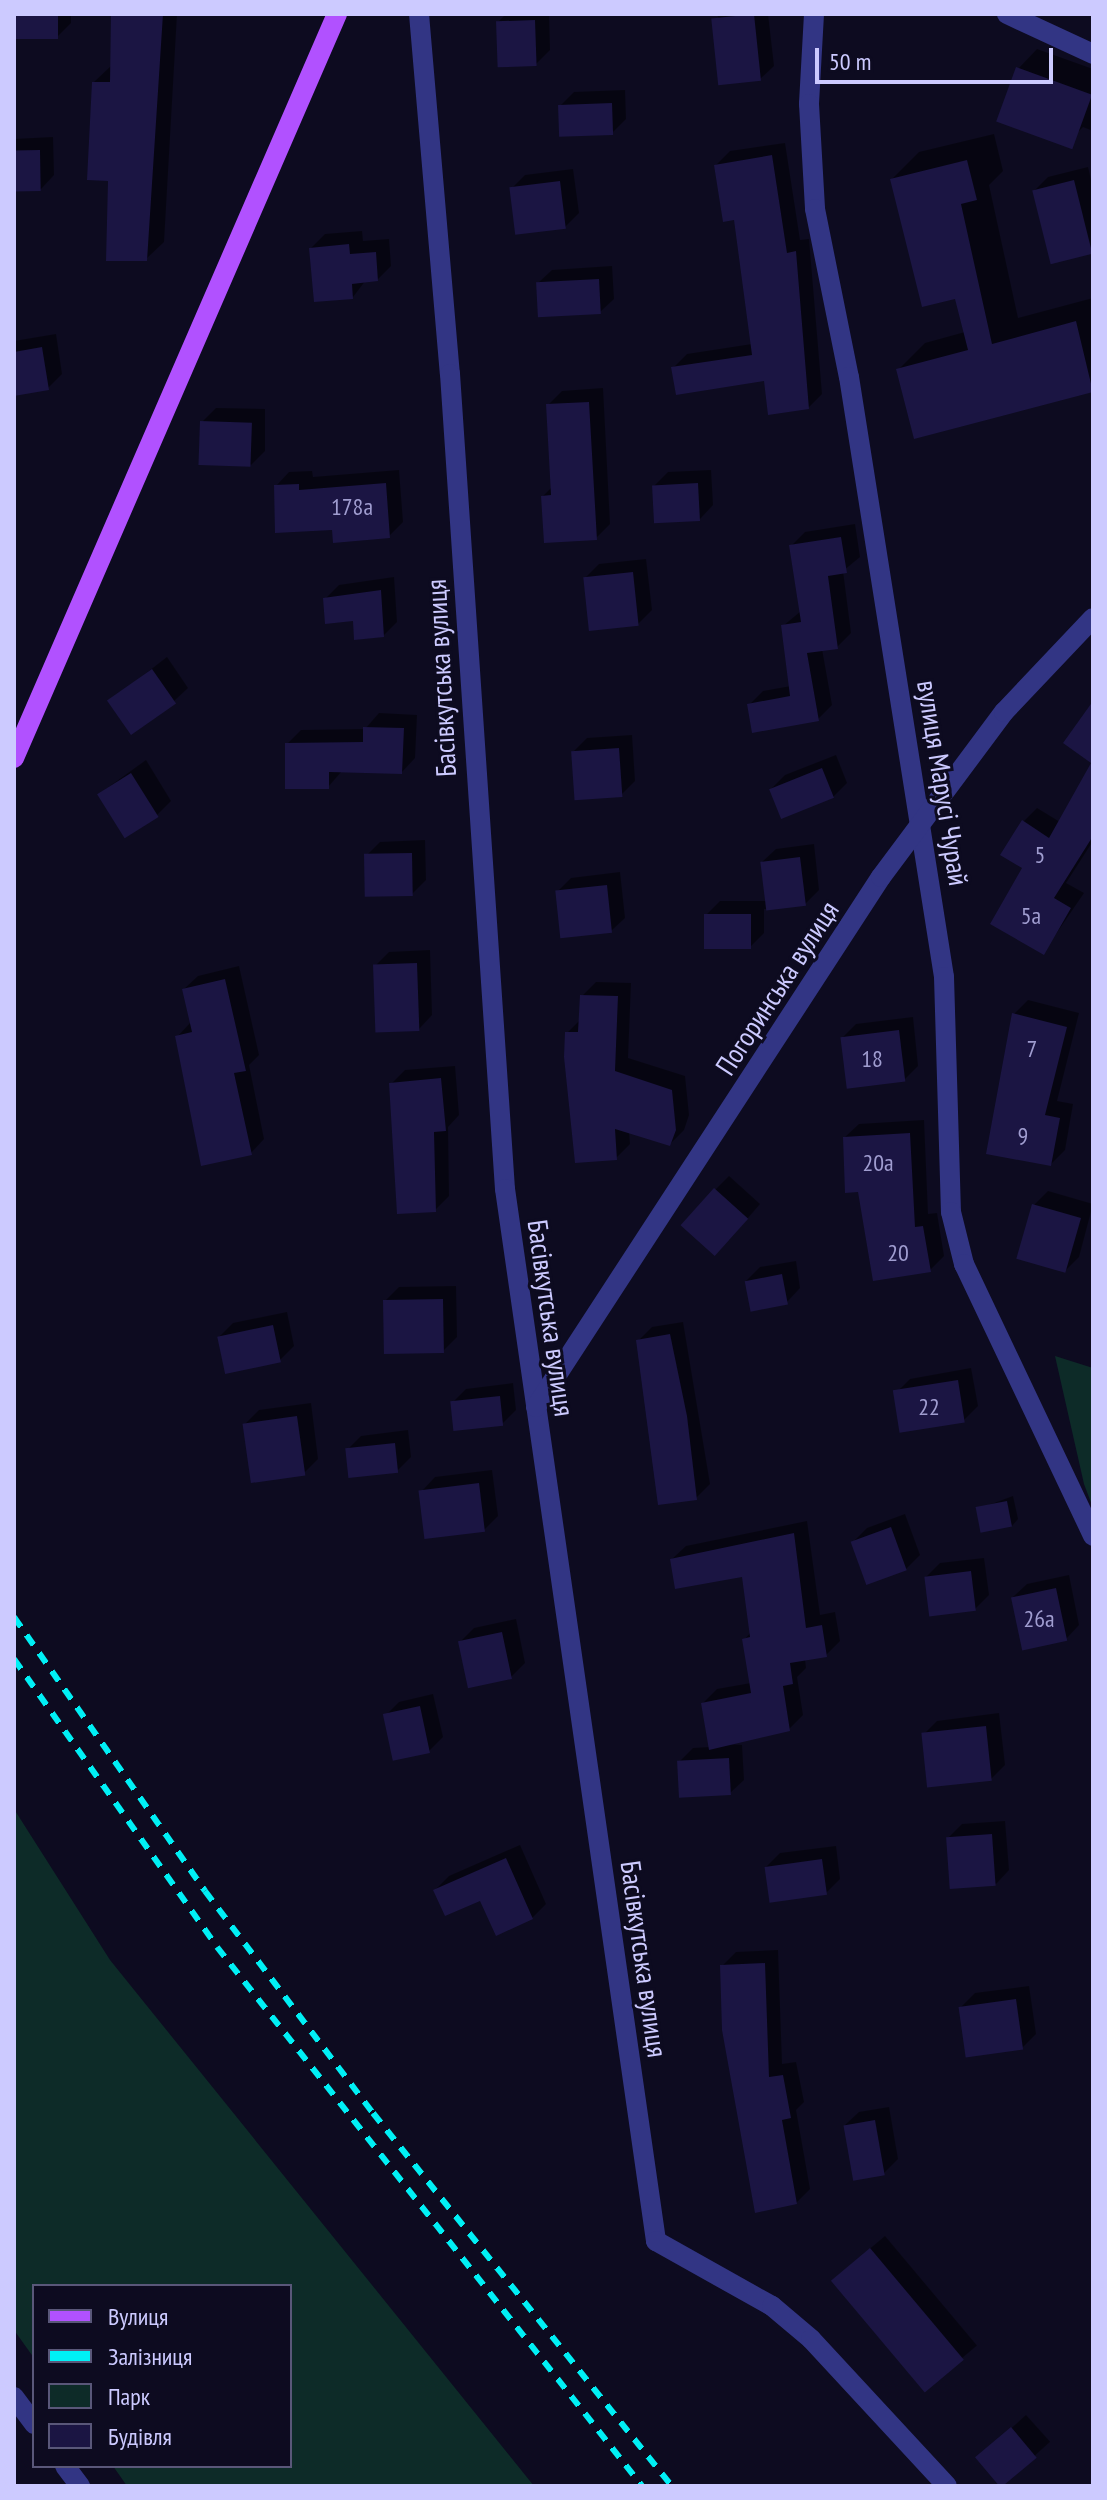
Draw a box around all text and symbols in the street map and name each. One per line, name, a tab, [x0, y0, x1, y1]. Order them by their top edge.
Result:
scale bar	[819, 32, 1057, 82]
text: 50 m	[829, 46, 871, 77]
house number: 178а	[331, 493, 373, 521]
street label: Басівкутська вулиця	[419, 578, 463, 778]
street label: вулиця Марусі Чурай	[910, 678, 976, 888]
house number: 5	[1035, 841, 1045, 869]
street label: Погоринська вулиця	[708, 895, 846, 1081]
house number: 5а	[1021, 902, 1041, 930]
house number: 7	[1027, 1035, 1037, 1063]
house number: 18	[861, 1045, 883, 1073]
house number: 9	[1018, 1122, 1028, 1150]
house number: 20а	[862, 1149, 894, 1177]
street label: Басівкутська вулиця	[521, 1218, 581, 1418]
house number: 20	[887, 1239, 909, 1267]
house number: 22	[918, 1393, 940, 1421]
house number: 26а	[1023, 1605, 1055, 1633]
street label: Басівкутська вулиця	[614, 1859, 674, 2059]
legend	[32, 2284, 292, 2468]
text: Вулиця	[108, 2301, 168, 2332]
text: Залізниця	[108, 2341, 192, 2372]
text: Парк	[108, 2381, 150, 2412]
text: Будівля	[108, 2421, 172, 2452]

